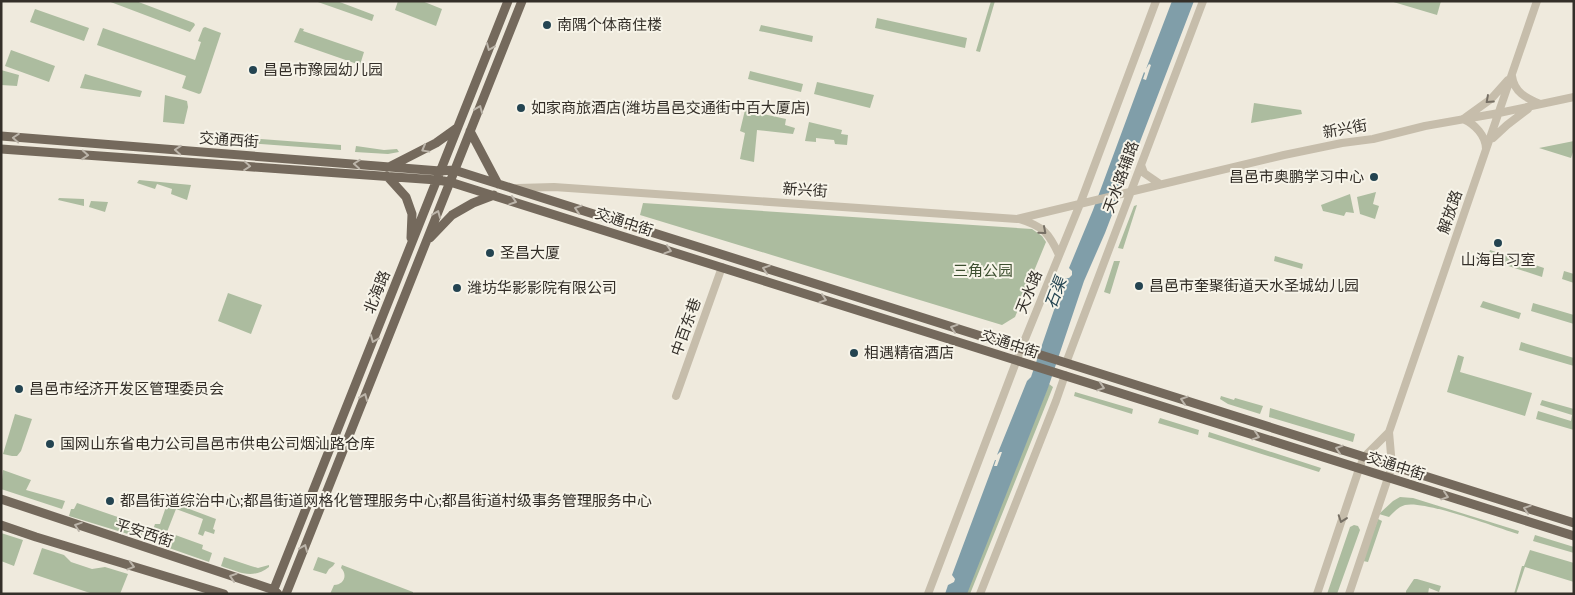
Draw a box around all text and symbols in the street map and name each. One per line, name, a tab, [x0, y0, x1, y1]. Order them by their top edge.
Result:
place label: 南隅个体商住楼	[557, 15, 662, 35]
marker: 南隅个体商住楼	[541, 19, 553, 31]
one-way arrow	[486, 42, 496, 50]
place label: 昌邑市豫园幼儿园	[263, 60, 383, 80]
marker: 昌邑市豫园幼儿园	[247, 64, 259, 76]
one-way arrow	[1486, 94, 1495, 103]
place label: 如家商旅酒店(潍坊昌邑交通街中百大厦店)	[531, 98, 811, 118]
marker: 如家商旅酒店(潍坊昌邑交通街中百大厦店)	[515, 102, 527, 114]
one-way arrow	[473, 105, 483, 113]
street label: 新兴街	[1321, 115, 1369, 143]
street label: 交通西街	[198, 128, 260, 152]
one-way arrow	[11, 132, 19, 143]
street label: 天水路辅路	[1099, 138, 1143, 216]
one-way arrow	[421, 143, 430, 153]
one-way arrow	[173, 145, 181, 156]
one-way arrow	[81, 149, 89, 160]
one-way arrow	[353, 158, 361, 169]
one-way arrow	[243, 161, 251, 172]
place label: 昌邑市奥鹏学习中心	[1229, 167, 1364, 187]
marker: 昌邑市奥鹏学习中心	[1368, 171, 1380, 183]
street label: 新兴街	[782, 178, 828, 202]
street label: 解放路	[1433, 187, 1467, 237]
one-way arrow	[508, 195, 517, 205]
street label: 交通中街	[592, 203, 656, 241]
one-way arrow	[574, 205, 582, 215]
one-way arrow	[431, 210, 441, 219]
one-way arrow	[1038, 225, 1047, 234]
marker: 山海自习室	[1492, 237, 1504, 249]
place label: 圣昌大厦	[500, 243, 560, 263]
one-way arrow	[663, 244, 672, 254]
marker: 圣昌大厦	[484, 247, 496, 259]
place label: 山海自习室	[1460, 250, 1536, 270]
park label: 三角公园	[953, 261, 1013, 281]
one-way arrow	[762, 264, 771, 274]
street label: 北海路	[359, 267, 395, 317]
street label: 天水路	[1011, 267, 1047, 317]
water label: 石渠	[1040, 272, 1073, 312]
place label: 昌邑市奎聚街道天水圣城幼儿园	[1149, 276, 1359, 296]
place label: 潍坊华影影院有限公司	[467, 278, 617, 298]
marker: 昌邑市奎聚街道天水圣城幼儿园	[1133, 280, 1145, 292]
marker: 潍坊华影影院有限公司	[451, 282, 463, 294]
one-way arrow	[818, 293, 827, 303]
street label: 中百东巷	[666, 295, 706, 359]
one-way arrow	[951, 324, 959, 334]
street label: 交通中街	[978, 325, 1042, 363]
one-way arrow	[369, 334, 380, 343]
place label: 相遇精宿酒店	[864, 343, 954, 363]
marker: 相遇精宿酒店	[848, 347, 860, 359]
place label: 昌邑市经济开发区管理委员会	[29, 379, 224, 399]
one-way arrow	[1097, 381, 1105, 391]
marker: 昌邑市经济开发区管理委员会	[13, 383, 25, 395]
one-way arrow	[358, 394, 368, 402]
one-way arrow	[1180, 396, 1189, 406]
one-way arrow	[1252, 430, 1260, 440]
place label: 国网山东省电力公司昌邑市供电公司烟汕路仓库	[60, 434, 375, 454]
marker: 国网山东省电力公司昌邑市供电公司烟汕路仓库	[44, 438, 56, 450]
one-way arrow	[1335, 445, 1344, 455]
street label: 交通中街	[1364, 447, 1428, 485]
one-way arrow	[1440, 490, 1448, 500]
place label: 都昌街道综治中心;都昌街道网格化管理服务中心;都昌街道村级事务管理服务中心	[120, 491, 652, 511]
marker: 都昌街道综治中心;都昌街道网格化管理服务中心;都昌街道村级事务管理服务中心	[104, 495, 116, 507]
one-way arrow	[1524, 504, 1532, 514]
street label: 平安西街	[112, 514, 176, 552]
one-way arrow	[1338, 514, 1348, 523]
one-way arrow	[75, 522, 83, 532]
one-way arrow	[298, 545, 308, 553]
one-way arrow	[127, 560, 135, 570]
one-way arrow	[229, 573, 237, 583]

